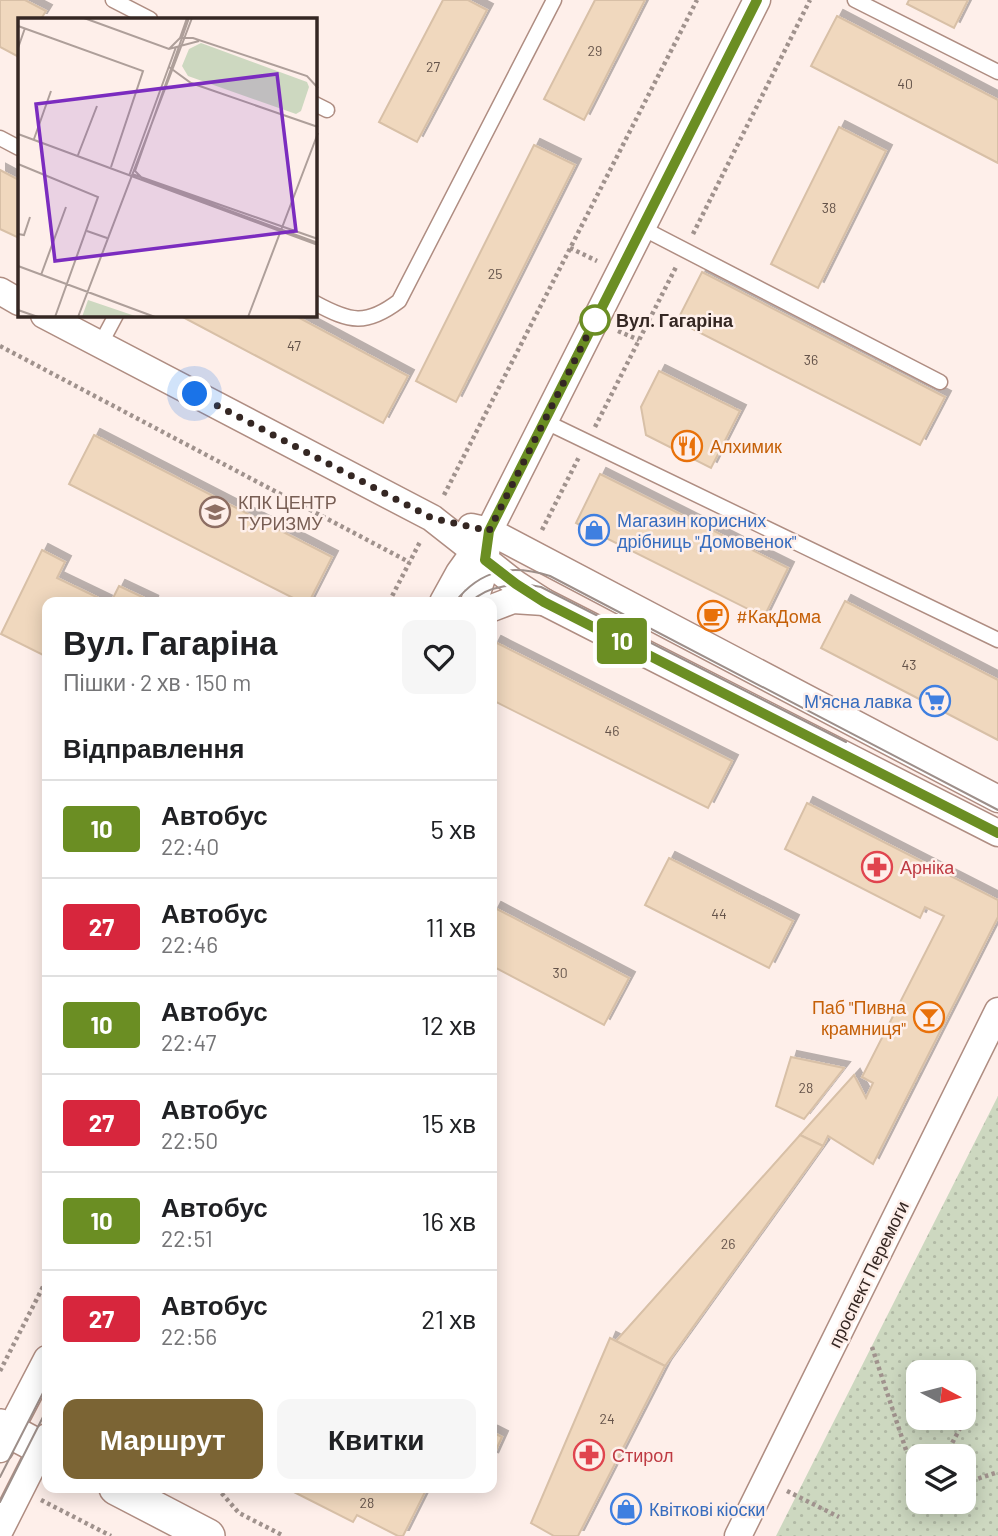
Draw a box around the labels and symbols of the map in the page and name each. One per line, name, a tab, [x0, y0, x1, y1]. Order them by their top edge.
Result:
inset map	[18, 18, 317, 317]
house number: 29	[588, 42, 602, 59]
house number: 27	[426, 58, 440, 75]
house number: 40	[897, 75, 913, 92]
house number: 38	[822, 199, 836, 216]
house number: 25	[488, 265, 502, 282]
marker: Вул. Гагаріна	[580, 305, 610, 335]
place label: Вул. Гагаріна	[616, 309, 734, 331]
house number: 47	[287, 337, 301, 354]
house number: 36	[804, 351, 818, 368]
your location	[177, 376, 212, 411]
restaurant icon: Алхимик	[670, 429, 704, 463]
place label: Алхимик	[710, 435, 782, 457]
place label: КПК ЦЕНТР ТУРИЗМУ	[238, 491, 337, 534]
school or university icon: КПК ЦЕНТР ТУРИЗМУ	[198, 495, 232, 529]
place label: Магазин корисних дрібниць "Домовенок"	[617, 509, 797, 552]
shop icon: Магазин корисних дрібниць "Домовенок"	[577, 513, 611, 547]
cafe icon: #КакДома	[696, 599, 730, 633]
place label: #КакДома	[736, 605, 822, 627]
line badge: 10	[590, 618, 654, 664]
house number: 43	[902, 656, 916, 673]
supermarket icon: М'ясна лавка	[918, 684, 952, 718]
place label: М'ясна лавка	[804, 690, 913, 712]
house number: 46	[605, 722, 619, 739]
pharmacy icon: Арніка	[860, 850, 894, 884]
place label: Арніка	[900, 856, 955, 878]
house number: 44	[711, 905, 727, 922]
house number: 30	[552, 964, 568, 981]
place label: Паб "Пивна крамниця"	[812, 996, 907, 1039]
bar icon: Паб "Пивна крамниця"	[912, 1000, 946, 1034]
house number: 28	[799, 1079, 813, 1096]
street label: проспект Перемоги	[823, 1197, 913, 1351]
house number: 26	[721, 1235, 735, 1252]
north arrow	[906, 1360, 976, 1430]
house number: 24	[599, 1410, 615, 1427]
pharmacy icon: Стирол	[572, 1438, 606, 1472]
place label: Стирол	[612, 1444, 673, 1466]
shop icon: Квіткові кіоски	[609, 1492, 643, 1526]
house number: 28	[360, 1494, 374, 1511]
place label: Квіткові кіоски	[649, 1498, 765, 1520]

